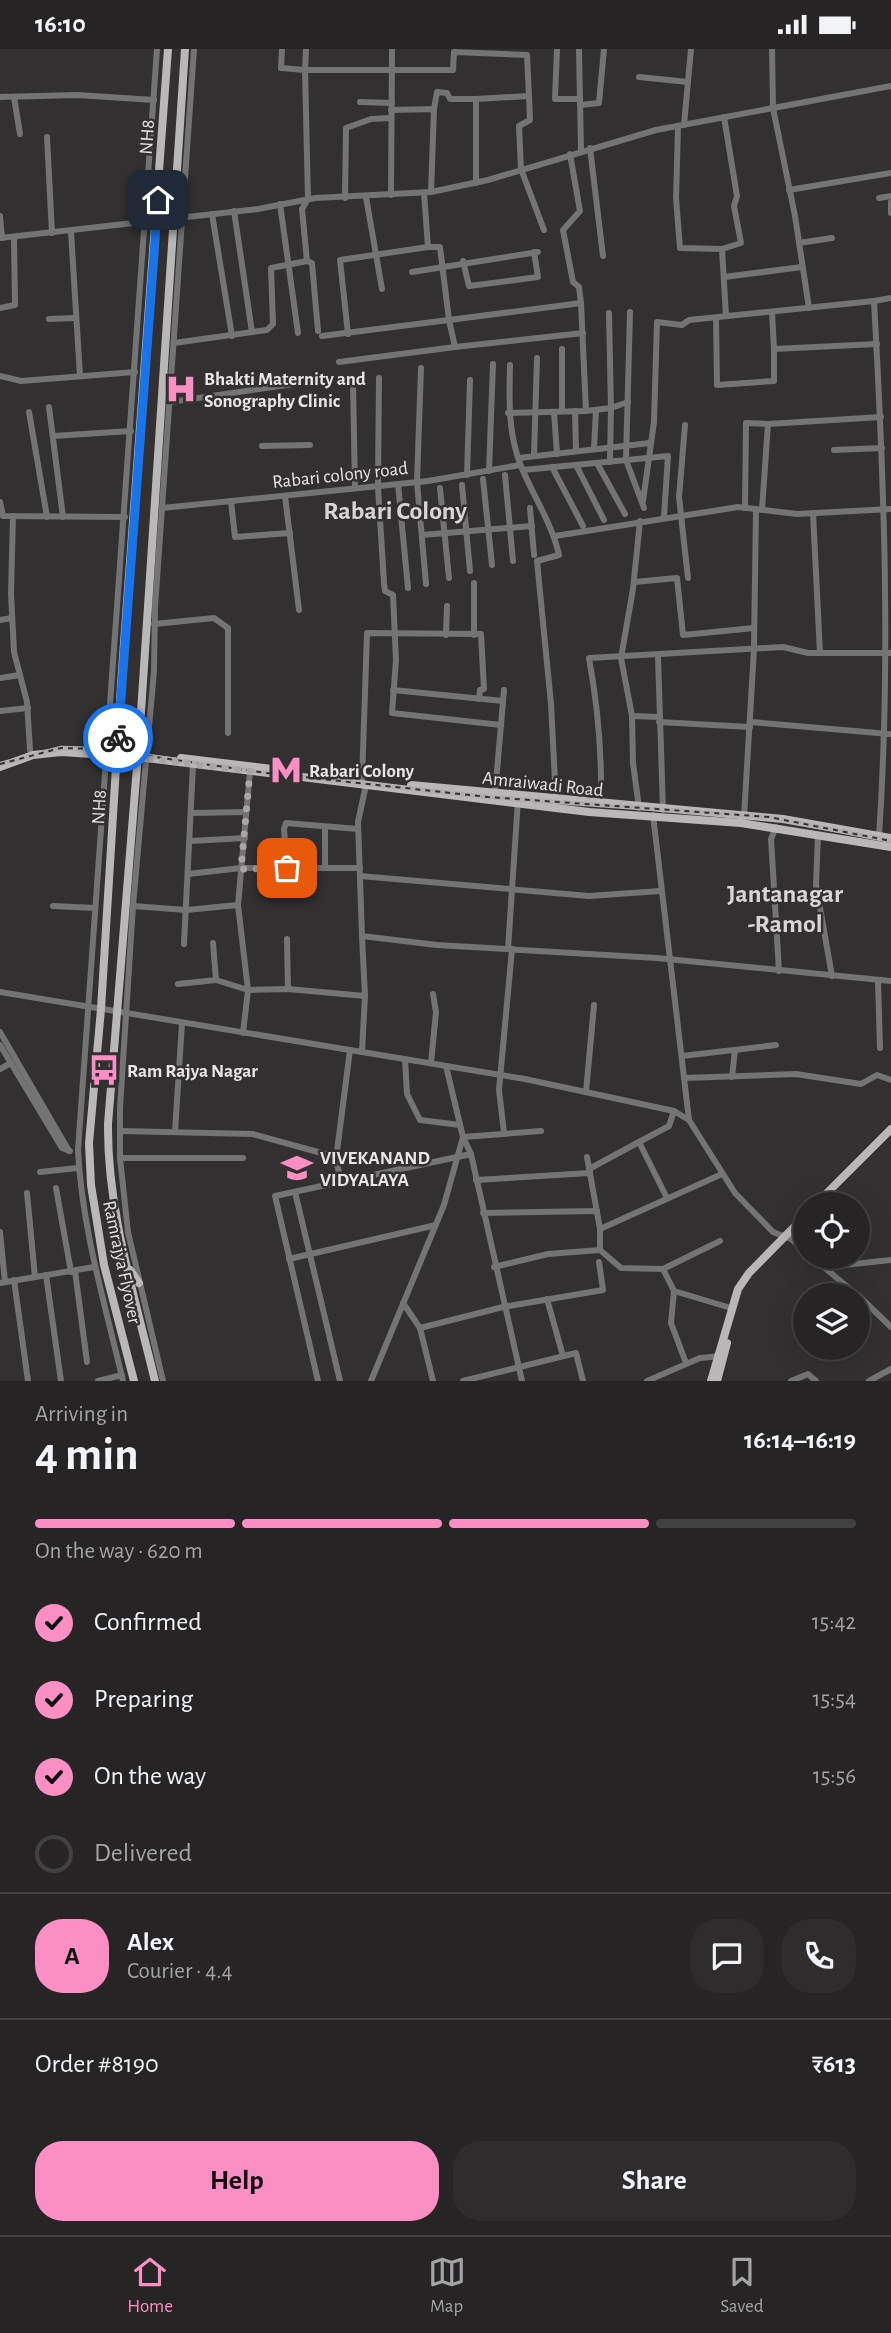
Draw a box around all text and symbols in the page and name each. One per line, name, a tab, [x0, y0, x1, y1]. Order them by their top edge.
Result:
text: 16:10	[35, 11, 86, 37]
street label: NH8	[137, 119, 158, 155]
pin	[128, 170, 188, 230]
icon: home	[139, 181, 177, 219]
place label: Bhakti Maternity and Sonography Clinic	[204, 370, 366, 411]
hospital icon: Bhakti Maternity and Sonography Clinic	[164, 372, 198, 406]
street label: Rabari colony road	[271, 459, 409, 492]
district label: Rabari Colony	[323, 498, 467, 524]
courier	[83, 703, 153, 773]
icon: bike	[99, 719, 137, 757]
metro station icon: Rabari Colony	[269, 753, 303, 787]
place label: Rabari Colony	[309, 762, 414, 781]
street label: Amraiwadi Road	[481, 769, 605, 800]
street label: NH8	[89, 789, 110, 825]
pin	[257, 838, 317, 898]
icon: bag	[268, 849, 306, 887]
district label: Jantanagar -Ramol	[727, 881, 843, 937]
bus stop icon: Ram Rajya Nagar	[87, 1053, 121, 1087]
place label: Ram Rajya Nagar	[127, 1062, 258, 1081]
place label: VIVEKANAND VIDYALAYA	[320, 1149, 430, 1190]
school or university icon: VIVEKANAND VIDYALAYA	[280, 1151, 314, 1185]
map controls	[793, 1192, 870, 1360]
button: locate	[793, 1192, 870, 1269]
street label: Ramrajya Flyover	[99, 1199, 144, 1326]
button: layers	[793, 1283, 870, 1360]
text: Arriving in	[35, 1403, 128, 1426]
text: 16:14–16:19	[744, 1427, 856, 1453]
text: 4 min	[35, 1432, 139, 1478]
text: On the way · 620 m	[35, 1540, 203, 1563]
icon: check	[35, 1604, 73, 1642]
text: Confirmed	[94, 1609, 202, 1635]
text: 15:42	[812, 1611, 856, 1634]
icon: check	[35, 1681, 73, 1719]
text: Preparing	[94, 1686, 193, 1712]
text: 15:54	[813, 1688, 856, 1711]
icon: check	[35, 1758, 73, 1796]
text: On the way	[94, 1763, 206, 1789]
text: 15:56	[813, 1765, 856, 1788]
text: Delivered	[94, 1840, 192, 1866]
button: chat	[690, 1919, 764, 1993]
button: phone	[782, 1919, 856, 1993]
text: Alex	[127, 1929, 174, 1955]
text: A	[64, 1943, 80, 1969]
text: Courier · 4.4	[127, 1960, 233, 1983]
text: Order #8190	[35, 2051, 159, 2077]
text: ₹613	[812, 2051, 856, 2077]
button: Help	[35, 2141, 439, 2221]
button: Share	[453, 2141, 856, 2221]
tab: Home	[127, 2253, 173, 2318]
tab: Map	[428, 2253, 466, 2318]
tab: Saved	[720, 2253, 764, 2318]

